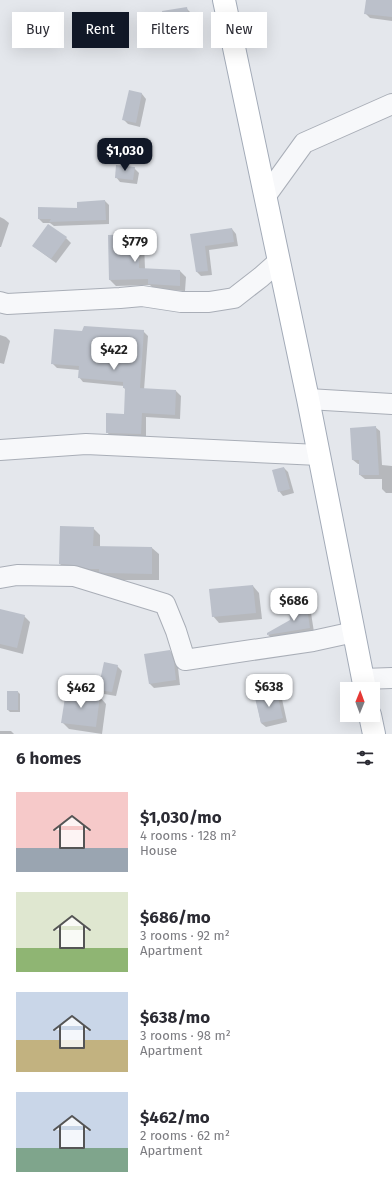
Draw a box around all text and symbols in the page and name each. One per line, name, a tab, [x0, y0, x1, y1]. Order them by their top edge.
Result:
chip: Buy	[12, 12, 64, 48]
chip: Rent	[72, 12, 129, 48]
chip: Filters	[137, 12, 203, 48]
chip: New	[211, 12, 267, 48]
pin: $1,030	[92, 138, 158, 172]
text: $1,030	[106, 143, 144, 158]
pin: $779	[111, 229, 159, 263]
text: $779	[122, 234, 148, 249]
pin: $422	[90, 337, 138, 371]
text: $422	[100, 342, 128, 357]
pin: $686	[270, 588, 318, 622]
text: $686	[279, 593, 309, 608]
pin: $638	[245, 674, 293, 708]
pin: $462	[57, 675, 105, 709]
text: $638	[255, 679, 283, 694]
text: $462	[67, 680, 95, 695]
north arrow	[340, 682, 380, 722]
map controls	[340, 682, 380, 722]
icon: filters	[354, 747, 376, 769]
text: 6 homes	[16, 748, 81, 769]
text: $1,030/mo	[140, 807, 222, 828]
icon: home	[48, 808, 96, 856]
text: 4 rooms · 128 m²	[140, 828, 236, 843]
text: House	[140, 843, 177, 858]
text: $686/mo	[140, 907, 211, 928]
icon: home	[48, 908, 96, 956]
text: 3 rooms · 92 m²	[140, 928, 230, 943]
text: Apartment	[140, 943, 202, 958]
text: $638/mo	[140, 1007, 210, 1028]
icon: home	[48, 1008, 96, 1056]
text: 3 rooms · 98 m²	[140, 1028, 231, 1043]
text: Apartment	[140, 1043, 202, 1058]
text: $462/mo	[140, 1107, 210, 1128]
icon: home	[48, 1108, 96, 1156]
text: 2 rooms · 62 m²	[140, 1128, 230, 1143]
text: Apartment	[140, 1143, 202, 1158]

